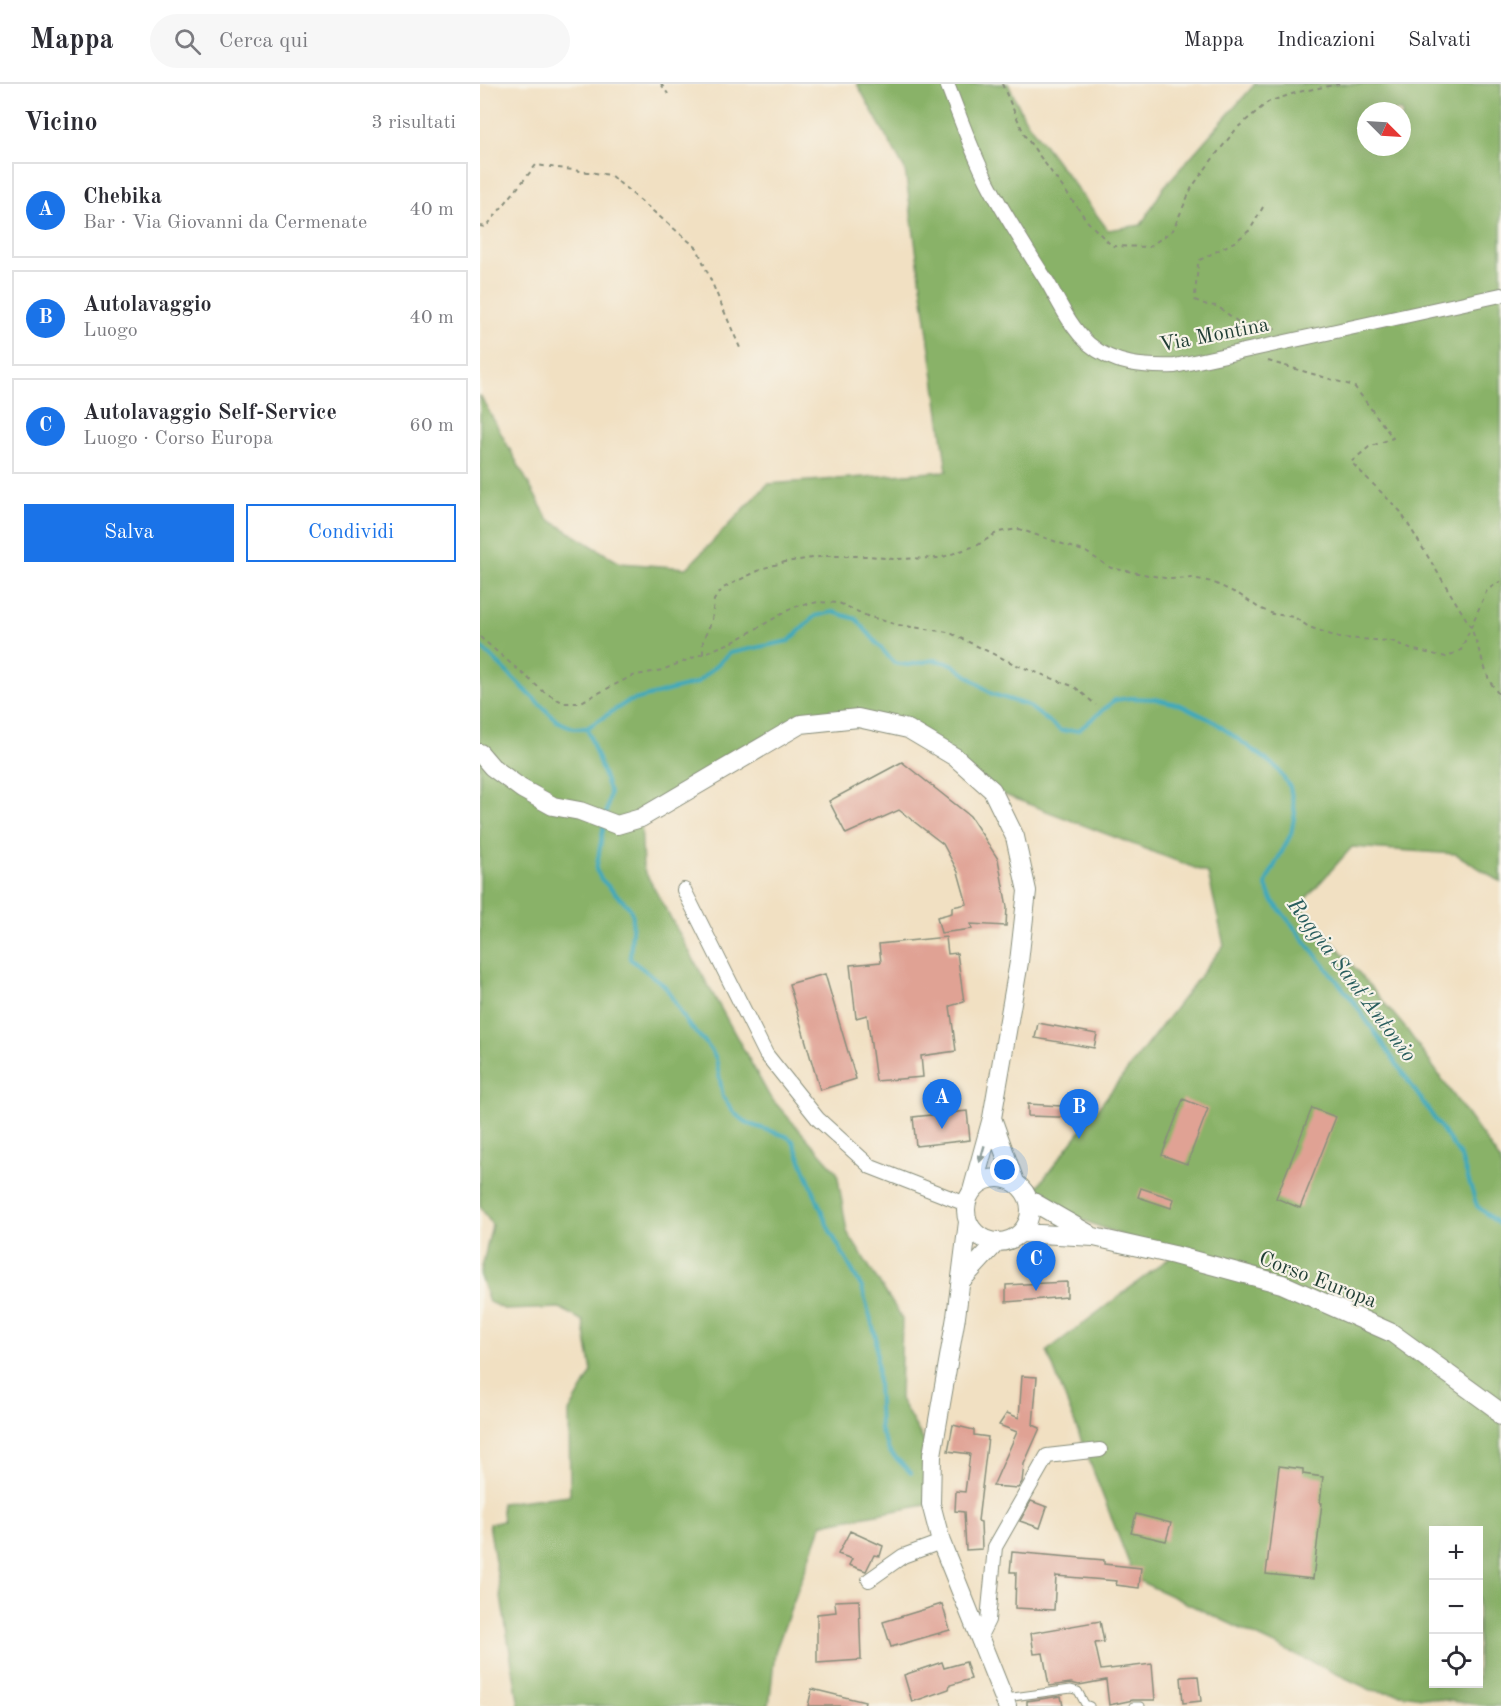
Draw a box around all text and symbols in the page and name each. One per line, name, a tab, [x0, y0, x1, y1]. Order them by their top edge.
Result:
search box	[150, 14, 570, 68]
icon: search	[171, 25, 204, 58]
text: Mappa	[30, 27, 114, 55]
text: Cerca qui	[219, 30, 308, 52]
text: Mappa	[1184, 30, 1244, 51]
text: Indicazioni	[1277, 30, 1375, 51]
text: Salvati	[1408, 30, 1471, 51]
north arrow	[1357, 102, 1411, 156]
text: Vicino	[24, 110, 98, 136]
text: 3 risultati	[371, 113, 456, 133]
text: Chebika	[83, 186, 162, 208]
text: A	[38, 200, 53, 220]
text: 40 m	[409, 200, 454, 220]
text: Bar · Via Giovanni da Cermenate	[83, 213, 367, 233]
text: Autolavaggio	[83, 294, 212, 316]
text: B	[38, 308, 53, 328]
text: 40 m	[409, 308, 454, 328]
street label: Via Montina	[1158, 315, 1271, 356]
text: Luogo	[83, 321, 138, 341]
text: Autolavaggio Self-Service	[83, 402, 337, 424]
text: C	[39, 416, 52, 436]
text: 60 m	[409, 416, 454, 436]
text: Luogo · Corso Europa	[83, 429, 273, 449]
button: Salva	[24, 504, 234, 562]
button: Condividi	[246, 504, 456, 562]
water label: Roggia Sant'Antonio	[1282, 893, 1420, 1066]
pin: A	[922, 1080, 962, 1129]
pin: B	[1060, 1090, 1098, 1139]
one-way arrow	[977, 1146, 986, 1164]
your location	[990, 1155, 1019, 1184]
pin: C	[1016, 1242, 1056, 1291]
street label: Corso Europa	[1256, 1248, 1379, 1313]
map controls	[1429, 1526, 1483, 1688]
button: +	[1429, 1526, 1483, 1580]
button: −	[1429, 1580, 1483, 1634]
button: locate	[1429, 1634, 1483, 1688]

